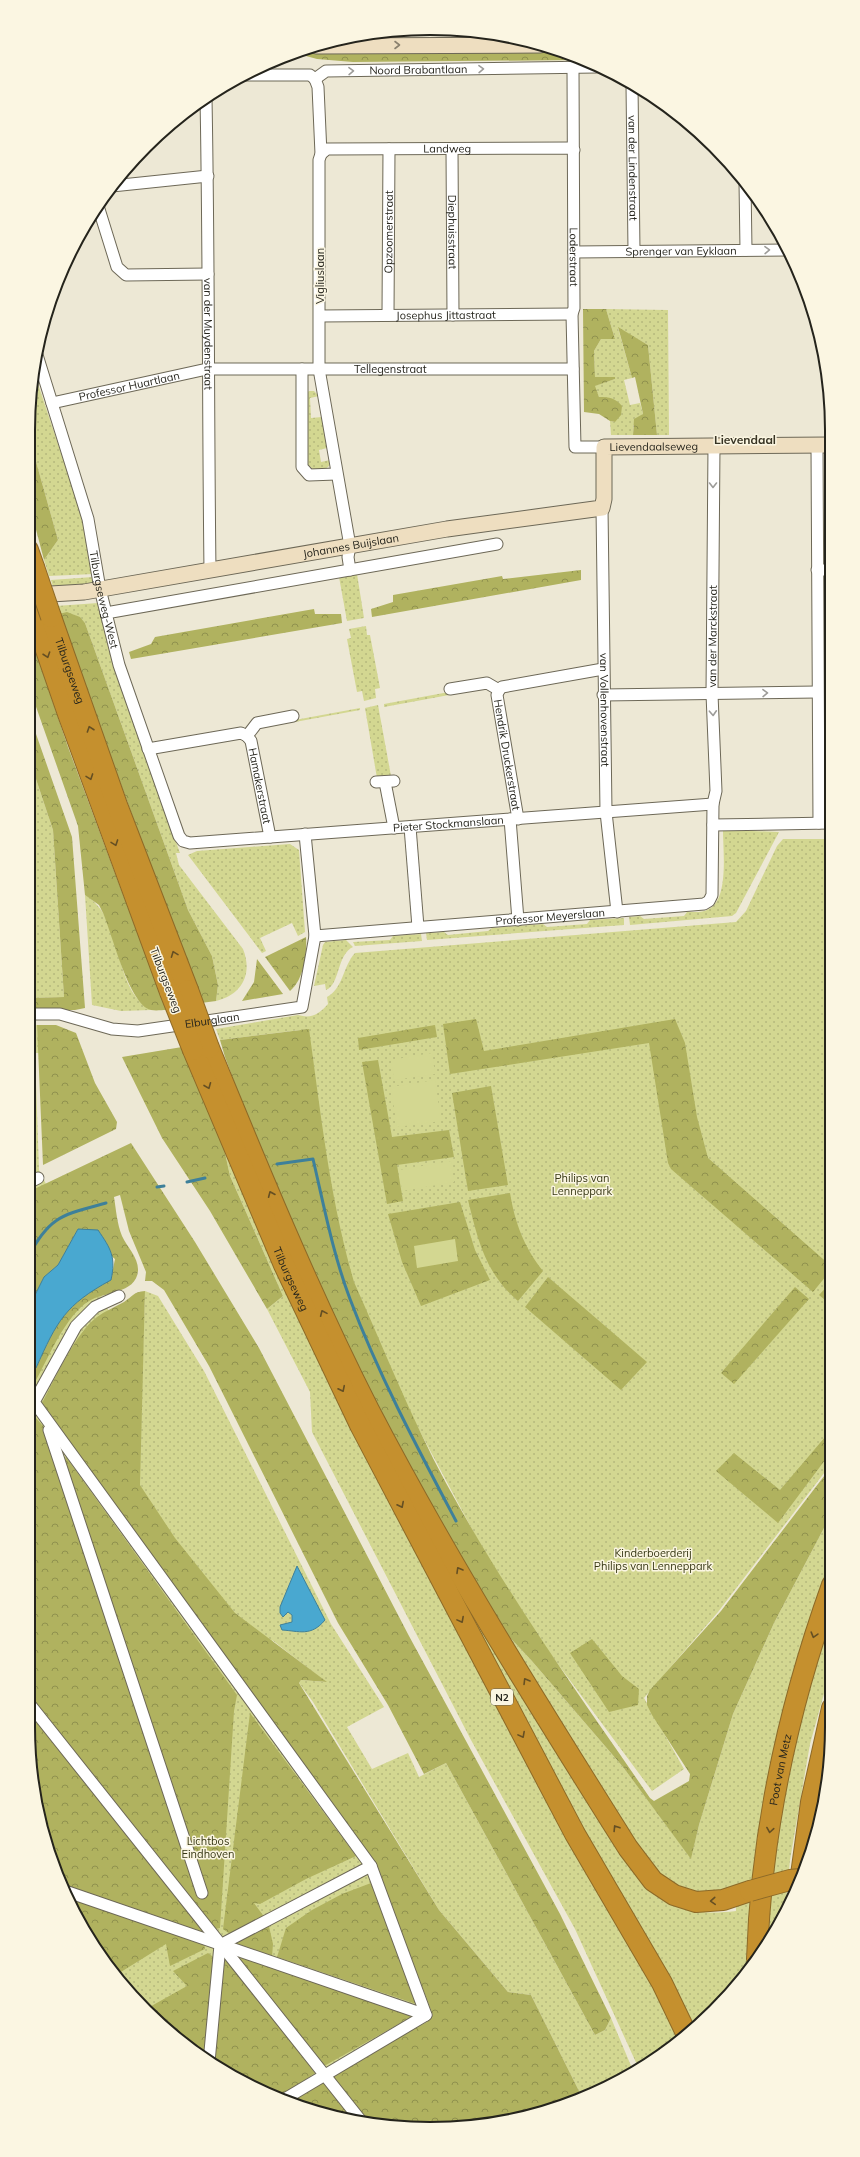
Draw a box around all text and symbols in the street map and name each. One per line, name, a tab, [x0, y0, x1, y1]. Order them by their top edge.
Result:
one-way arrow	[394, 41, 400, 49]
street label: Noord Brabantlaan	[369, 62, 468, 77]
one-way arrow	[478, 65, 484, 73]
one-way arrow	[348, 67, 354, 75]
street label: van der Lindenstraat	[625, 115, 641, 221]
street label: Landweg	[423, 141, 471, 156]
street label: Opzoomerstraat	[381, 190, 396, 274]
street label: Diephuisstraat	[445, 195, 460, 270]
street label: Loderstraat	[567, 227, 581, 287]
street label: Sprenger van Eyklaan	[625, 243, 737, 259]
one-way arrow	[764, 246, 770, 254]
street label: Vigliuslaan	[313, 248, 327, 304]
street label: van der Muydenstraat	[201, 278, 216, 390]
street label: Josephus Jittastraat	[396, 308, 496, 322]
street label: Tellegenstraat	[354, 362, 427, 376]
street label: Professor Huartlaan	[77, 368, 181, 404]
district label: Lievendaal	[714, 432, 776, 447]
street label: Lievendaalseweg	[609, 439, 698, 454]
one-way arrow	[709, 482, 717, 488]
street label: Johannes Buijslaan	[302, 530, 400, 561]
street label: Tilburgseweg-West	[87, 550, 122, 650]
street label: van der Marckstraat	[705, 585, 720, 688]
street label: Tilburgseweg	[52, 636, 88, 706]
one-way arrow	[43, 651, 51, 658]
street label: van Vollenhovenstraat	[597, 653, 612, 767]
one-way arrow	[762, 689, 768, 697]
street label: Hendrik Druckerstraat	[491, 698, 523, 812]
one-way arrow	[709, 710, 717, 716]
one-way arrow	[86, 726, 95, 733]
street label: Hamakerstraat	[246, 747, 274, 825]
one-way arrow	[86, 774, 94, 781]
street label: Pieter Stockmanslaan	[392, 813, 504, 835]
one-way arrow	[110, 840, 118, 847]
street label: Professor Meyerslaan	[495, 905, 605, 928]
street label: Tilburgseweg	[147, 945, 185, 1015]
one-way arrow	[170, 950, 178, 957]
street label: Elburglaan	[184, 1009, 240, 1031]
one-way arrow	[204, 1083, 212, 1090]
park label: Philips van Lenneppark	[552, 1171, 612, 1198]
one-way arrow	[267, 1190, 275, 1197]
street label: Tilburgseweg	[270, 1245, 312, 1313]
one-way arrow	[320, 1309, 328, 1317]
one-way arrow	[337, 1384, 345, 1392]
one-way arrow	[396, 1500, 404, 1508]
park label: Kinderboerderij Philips van Lenneppark	[594, 1546, 712, 1573]
one-way arrow	[457, 1567, 464, 1574]
one-way arrow	[457, 1616, 464, 1623]
one-way arrow	[810, 1632, 819, 1639]
one-way arrow	[523, 1678, 530, 1685]
road number: N2	[491, 1689, 513, 1705]
one-way arrow	[517, 1731, 525, 1738]
street label: Poot van Metz	[766, 1732, 795, 1807]
one-way arrow	[613, 1825, 620, 1832]
one-way arrow	[766, 1827, 775, 1833]
park label: Lichtbos Eindhoven	[182, 1834, 234, 1861]
one-way arrow	[710, 1896, 716, 1905]

